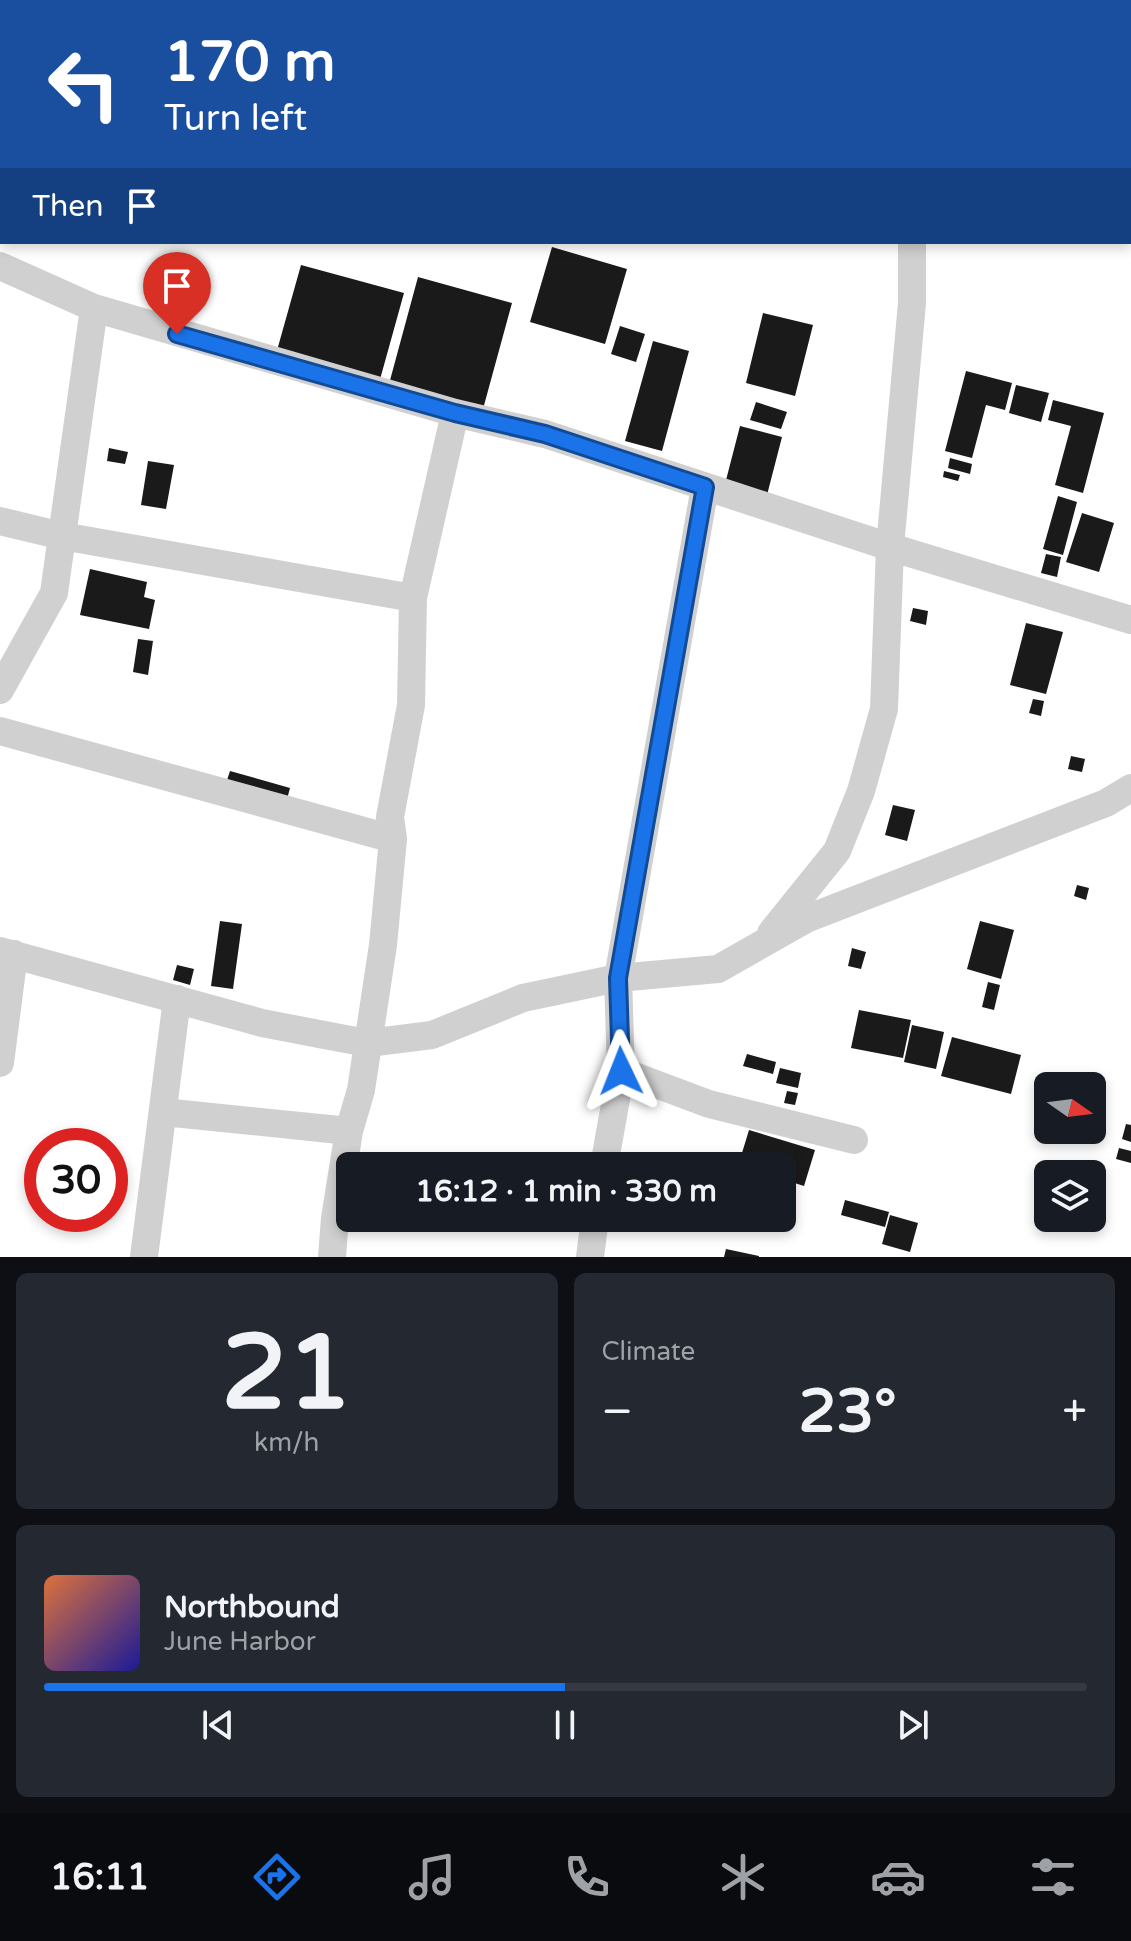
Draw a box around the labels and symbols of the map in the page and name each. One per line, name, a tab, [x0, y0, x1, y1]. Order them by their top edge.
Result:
pin	[143, 252, 211, 334]
position arrow	[579, 1029, 663, 1113]
north arrow	[1034, 1072, 1106, 1144]
speed limit sign: 30	[24, 1128, 128, 1232]

